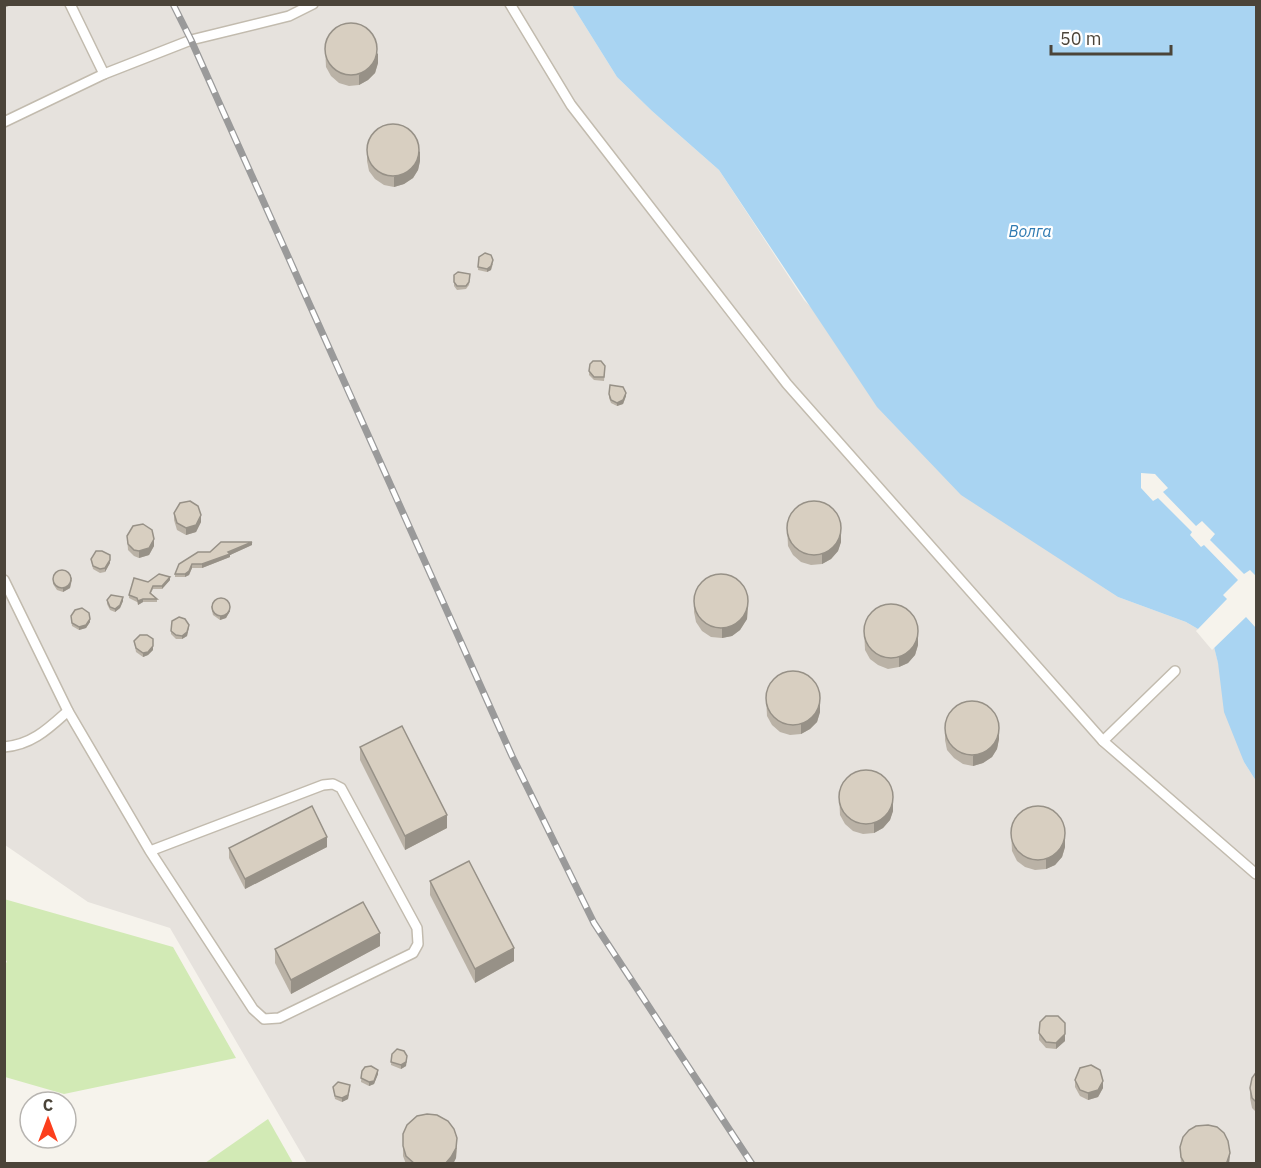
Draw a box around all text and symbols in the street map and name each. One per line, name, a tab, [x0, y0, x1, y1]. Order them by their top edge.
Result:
scale bar	[1051, 18, 1171, 56]
text: 50 m	[1060, 27, 1102, 50]
water label: Волга	[1008, 221, 1052, 241]
north arrow	[18, 1090, 78, 1150]
text: С	[43, 1095, 53, 1115]

